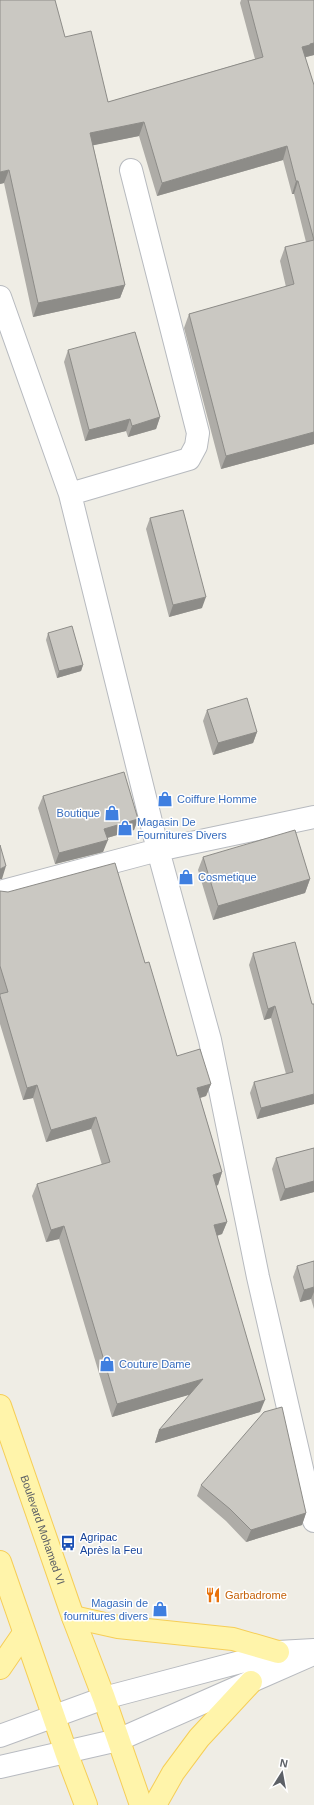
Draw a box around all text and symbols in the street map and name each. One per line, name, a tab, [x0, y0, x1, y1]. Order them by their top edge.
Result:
shop icon: Coiffure Homme	[156, 790, 174, 808]
place label: Coiffure Homme	[177, 793, 257, 805]
shop icon: Boutique	[103, 804, 121, 822]
place label: Boutique	[57, 807, 100, 819]
place label: Magasin De Fournitures Divers	[137, 816, 227, 841]
shop icon: Magasin De Fournitures Divers	[116, 819, 134, 837]
shop icon: Cosmetique	[177, 868, 195, 886]
place label: Cosmetique	[198, 871, 257, 883]
shop icon: Couture Dame	[98, 1355, 116, 1373]
place label: Couture Dame	[119, 1358, 191, 1370]
street label: Boulevard Mohamed VI	[18, 1473, 67, 1586]
place label: Agripac Après la Feu	[80, 1531, 142, 1556]
bus stop icon: Agripac Après la Feu	[59, 1534, 77, 1552]
restaurant icon: Garbadrome	[204, 1586, 222, 1604]
place label: Garbadrome	[225, 1589, 287, 1601]
place label: Magasin de fournitures divers	[64, 1597, 148, 1622]
shop icon: Magasin de fournitures divers	[151, 1600, 169, 1618]
north arrow	[262, 1753, 302, 1793]
text: N	[279, 1757, 289, 1770]

